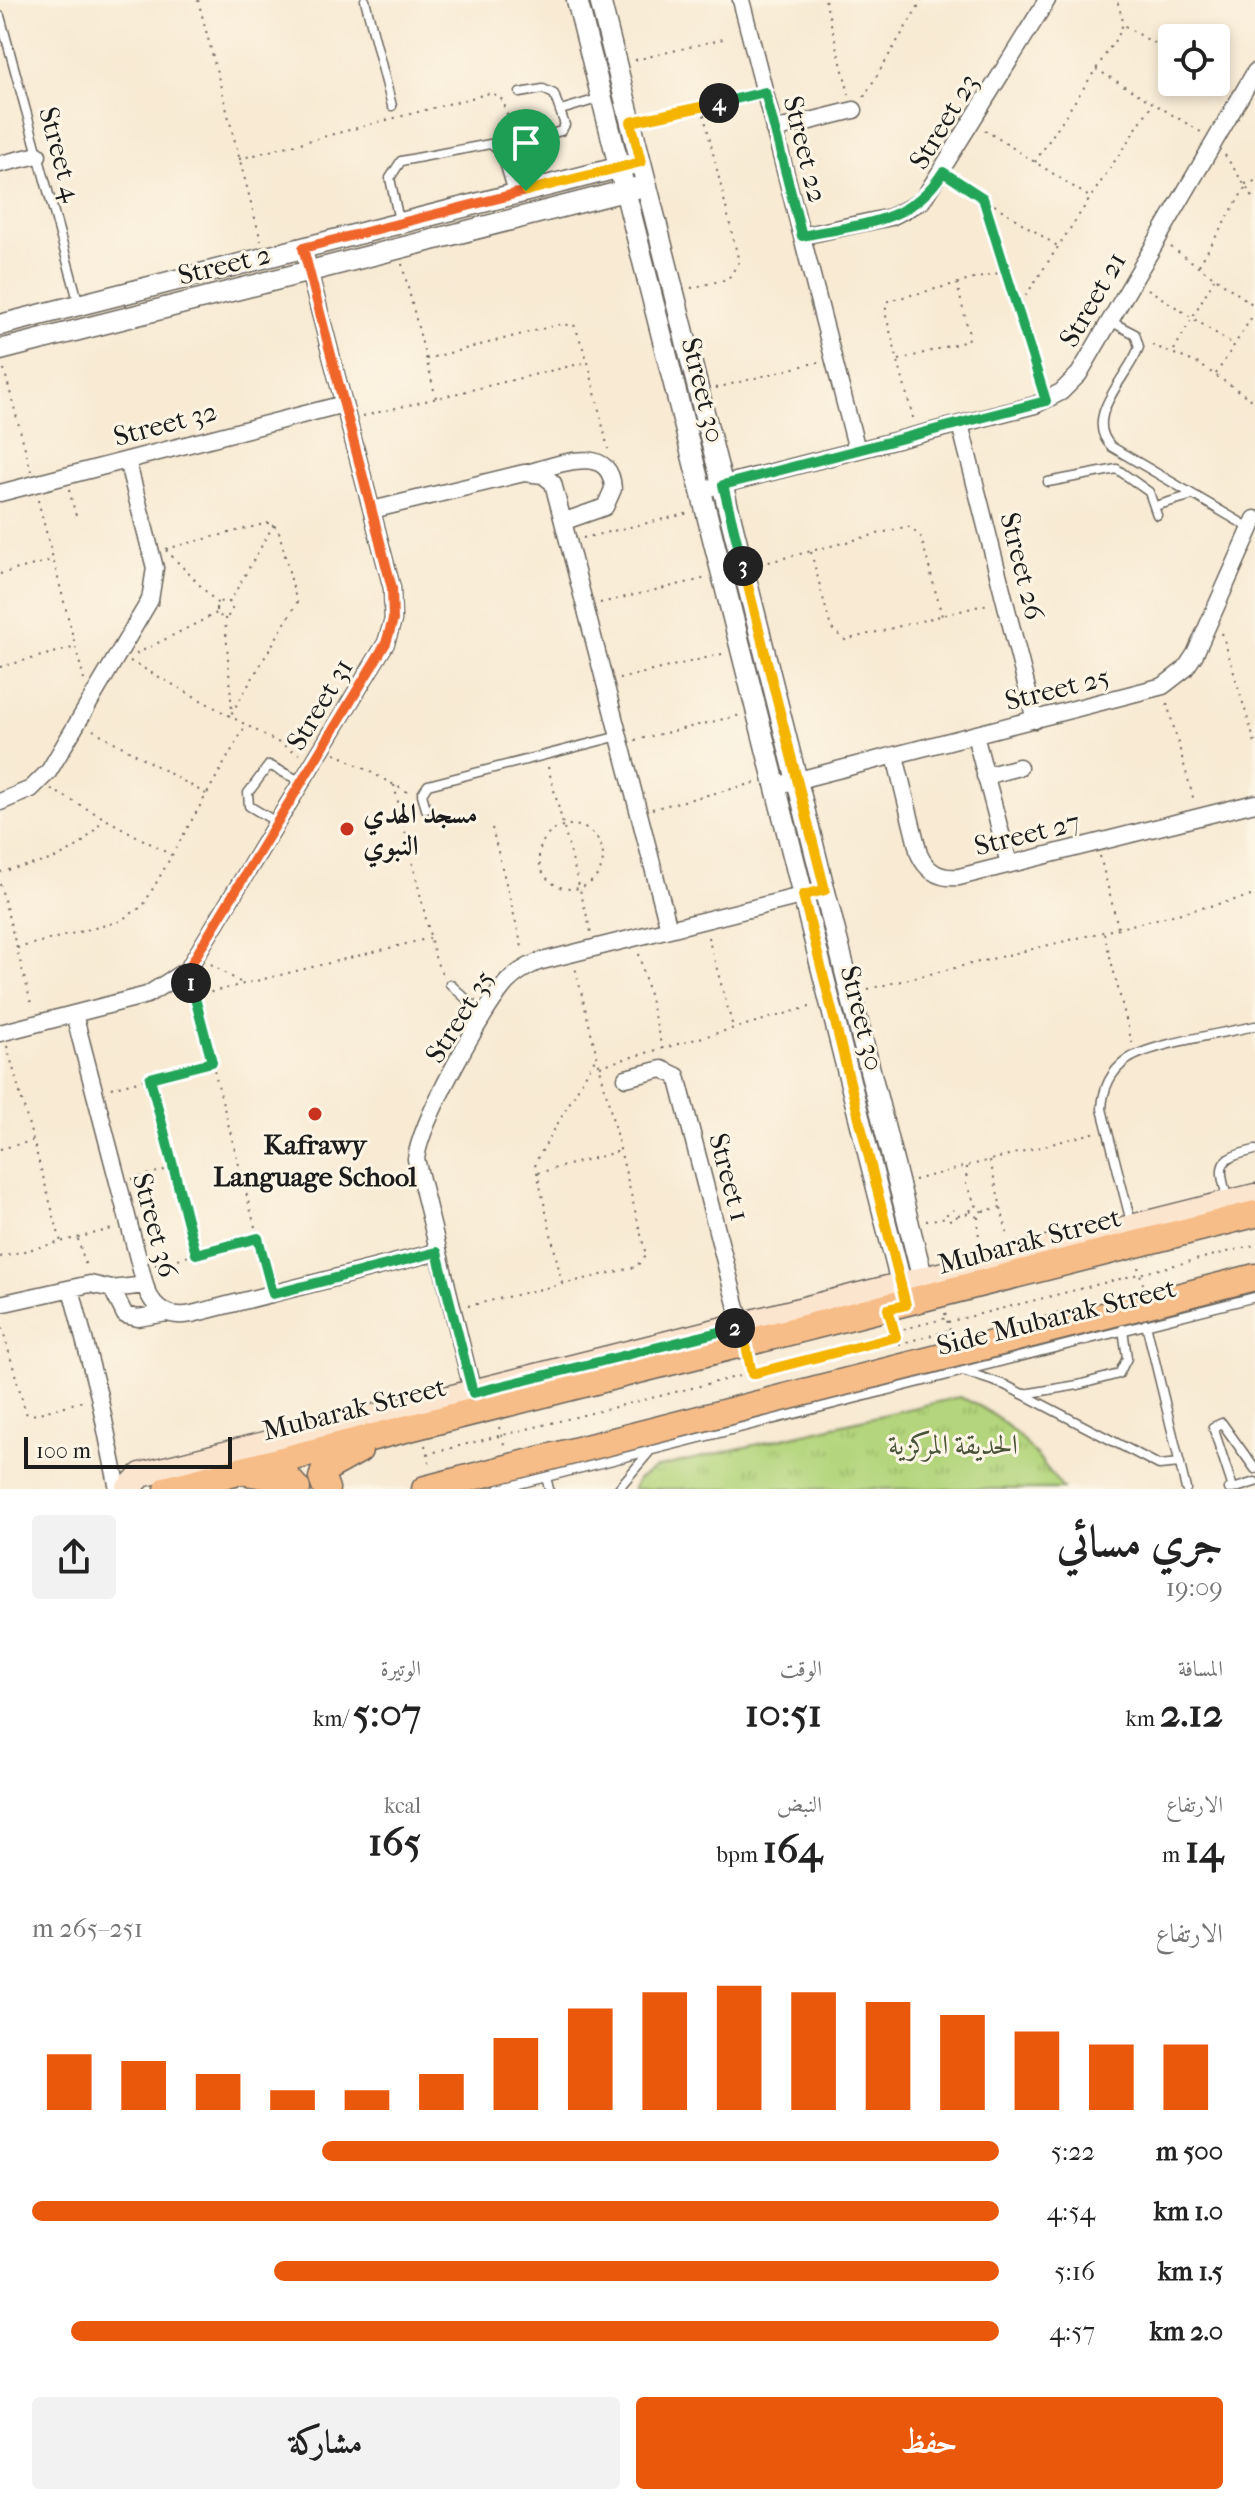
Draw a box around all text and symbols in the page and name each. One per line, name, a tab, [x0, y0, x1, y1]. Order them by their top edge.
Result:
map controls	[1158, 24, 1230, 96]
button: locate	[1158, 24, 1230, 96]
street label: Street 23	[902, 67, 985, 175]
pin: 4	[699, 83, 739, 123]
text: 4	[713, 90, 726, 116]
street label: Street 22	[776, 92, 835, 206]
street label: Street 4	[32, 103, 89, 206]
pin	[492, 109, 560, 191]
icon: arrive	[504, 121, 548, 165]
street label: Street 2	[174, 237, 274, 292]
street label: Street 21	[1052, 246, 1133, 353]
street label: Street 30	[675, 334, 732, 446]
street label: Street 32	[110, 394, 220, 453]
street label: Street 26	[993, 509, 1052, 624]
pin: 3	[723, 546, 763, 586]
text: 3	[738, 553, 748, 579]
street label: Street 31	[279, 652, 360, 756]
street label: Street 25	[1002, 660, 1113, 717]
place label: مسجد الهدي النبوي	[363, 797, 478, 868]
street label: Street 27	[971, 804, 1083, 863]
marker: مسجد الهدي النبوي	[338, 820, 356, 838]
street label: Street 30	[834, 962, 891, 1074]
pin: 1	[171, 963, 211, 1003]
street label: Street 35	[418, 964, 501, 1069]
text: 1	[187, 970, 195, 996]
marker: Kafrawy Language School	[306, 1105, 324, 1123]
place label: Kafrawy Language School	[213, 1128, 417, 1193]
street label: Street 1	[702, 1129, 757, 1225]
street label: Street 36	[126, 1169, 185, 1282]
street label: Mubarak Street	[934, 1200, 1124, 1281]
street label: Side Mubarak Street	[933, 1271, 1179, 1362]
pin: 2	[715, 1308, 755, 1348]
text: 2	[729, 1315, 741, 1341]
street label: Mubarak Street	[259, 1370, 449, 1447]
park label: الحديقة المركزية	[888, 1428, 1018, 1462]
scale bar	[24, 1433, 232, 1469]
text: 100 m	[36, 1438, 91, 1464]
button: share	[32, 1515, 116, 1599]
text: جري مسائي	[1057, 1516, 1223, 1567]
text: 19:09	[1166, 1572, 1223, 1603]
text: الوتيرة	[380, 1656, 421, 1682]
text: الوقت	[780, 1656, 822, 1682]
text: المسافة	[1178, 1656, 1223, 1682]
text: 5:07	[353, 1690, 421, 1736]
text: 10:51	[745, 1690, 822, 1736]
text: 2.12	[1160, 1690, 1223, 1736]
text: /km	[313, 1706, 353, 1732]
text: km	[1126, 1706, 1160, 1732]
text: النبض	[777, 1792, 822, 1818]
text: الارتفاع	[1166, 1792, 1223, 1818]
text: kcal	[384, 1793, 421, 1819]
text: 165	[368, 1819, 421, 1865]
text: 164	[763, 1826, 822, 1872]
text: 14	[1185, 1826, 1223, 1872]
text: bpm	[716, 1842, 763, 1868]
text: m	[1162, 1842, 1185, 1868]
text: 251–265 m	[32, 1913, 143, 1944]
text: الارتفاع	[1156, 1918, 1223, 1949]
text: 5:22	[1051, 2136, 1095, 2167]
text: 500 m	[1156, 2136, 1223, 2167]
text: 4:54	[1047, 2196, 1095, 2227]
text: 1.0 km	[1154, 2196, 1223, 2227]
text: 5:16	[1054, 2256, 1095, 2287]
text: 1.5 km	[1158, 2256, 1223, 2287]
text: 4:57	[1050, 2316, 1095, 2347]
text: 2.0 km	[1150, 2316, 1223, 2347]
button: مشاركة	[32, 2397, 620, 2489]
button: حفظ	[636, 2397, 1223, 2489]

